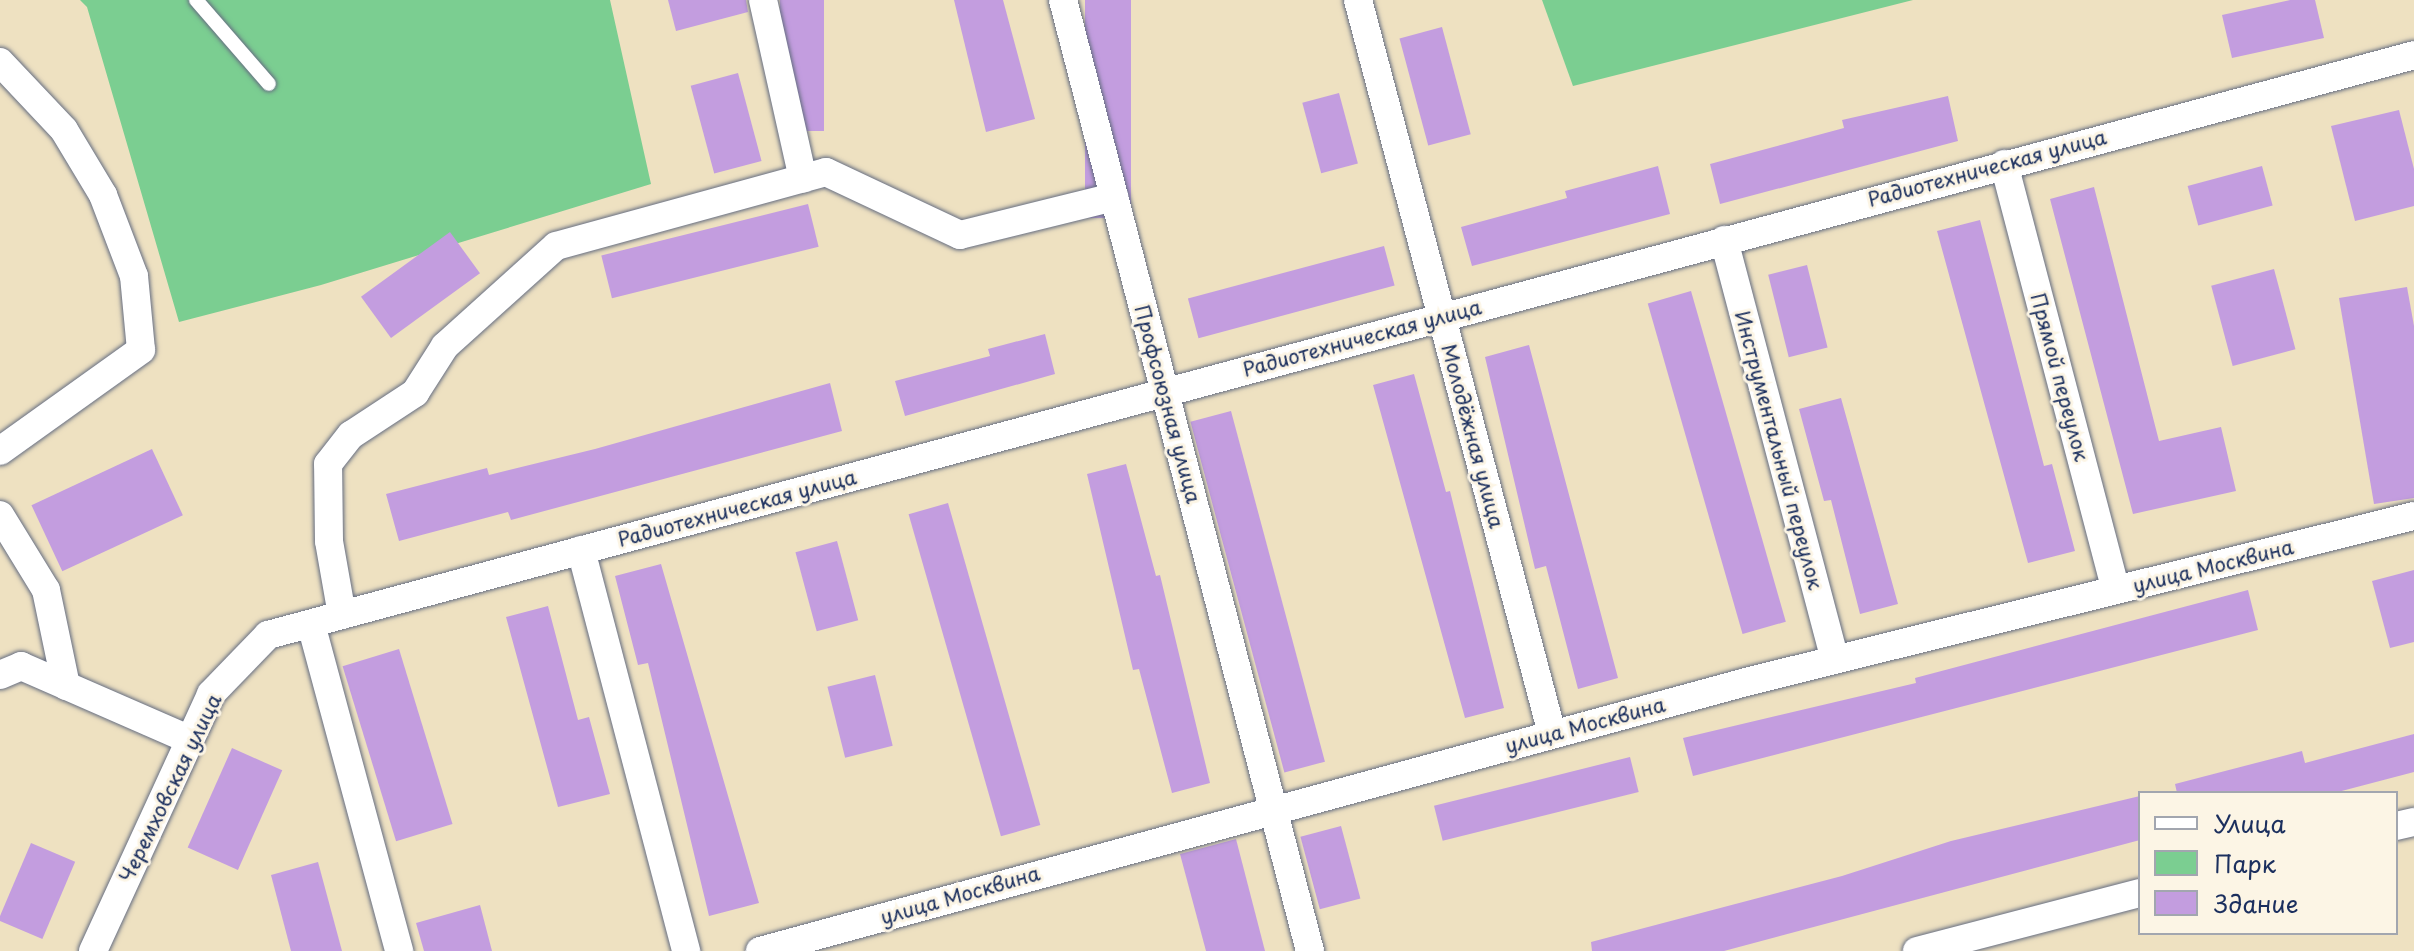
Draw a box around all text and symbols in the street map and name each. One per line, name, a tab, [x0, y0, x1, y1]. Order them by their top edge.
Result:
street label: Радиотехническая улица	[1865, 124, 2109, 212]
street label: Прямой переулок	[2026, 290, 2094, 464]
street label: Радиотехническая улица	[1240, 294, 1484, 382]
street label: Профсоюзная улица	[1130, 302, 1206, 506]
street label: Инструментальный переулок	[1730, 308, 1828, 592]
street label: Молодёжная улица	[1437, 341, 1509, 531]
street label: Радиотехническая улица	[615, 464, 859, 552]
street label: улица Москвина	[2130, 534, 2296, 598]
street label: Черемховская улица	[114, 689, 226, 887]
street label: улица Москвина	[1502, 692, 1668, 758]
legend	[2138, 791, 2398, 935]
text: Улица	[2214, 805, 2286, 841]
text: Парк	[2214, 845, 2276, 881]
street label: улица Москвина	[877, 861, 1043, 929]
text: Здание	[2214, 885, 2299, 921]

